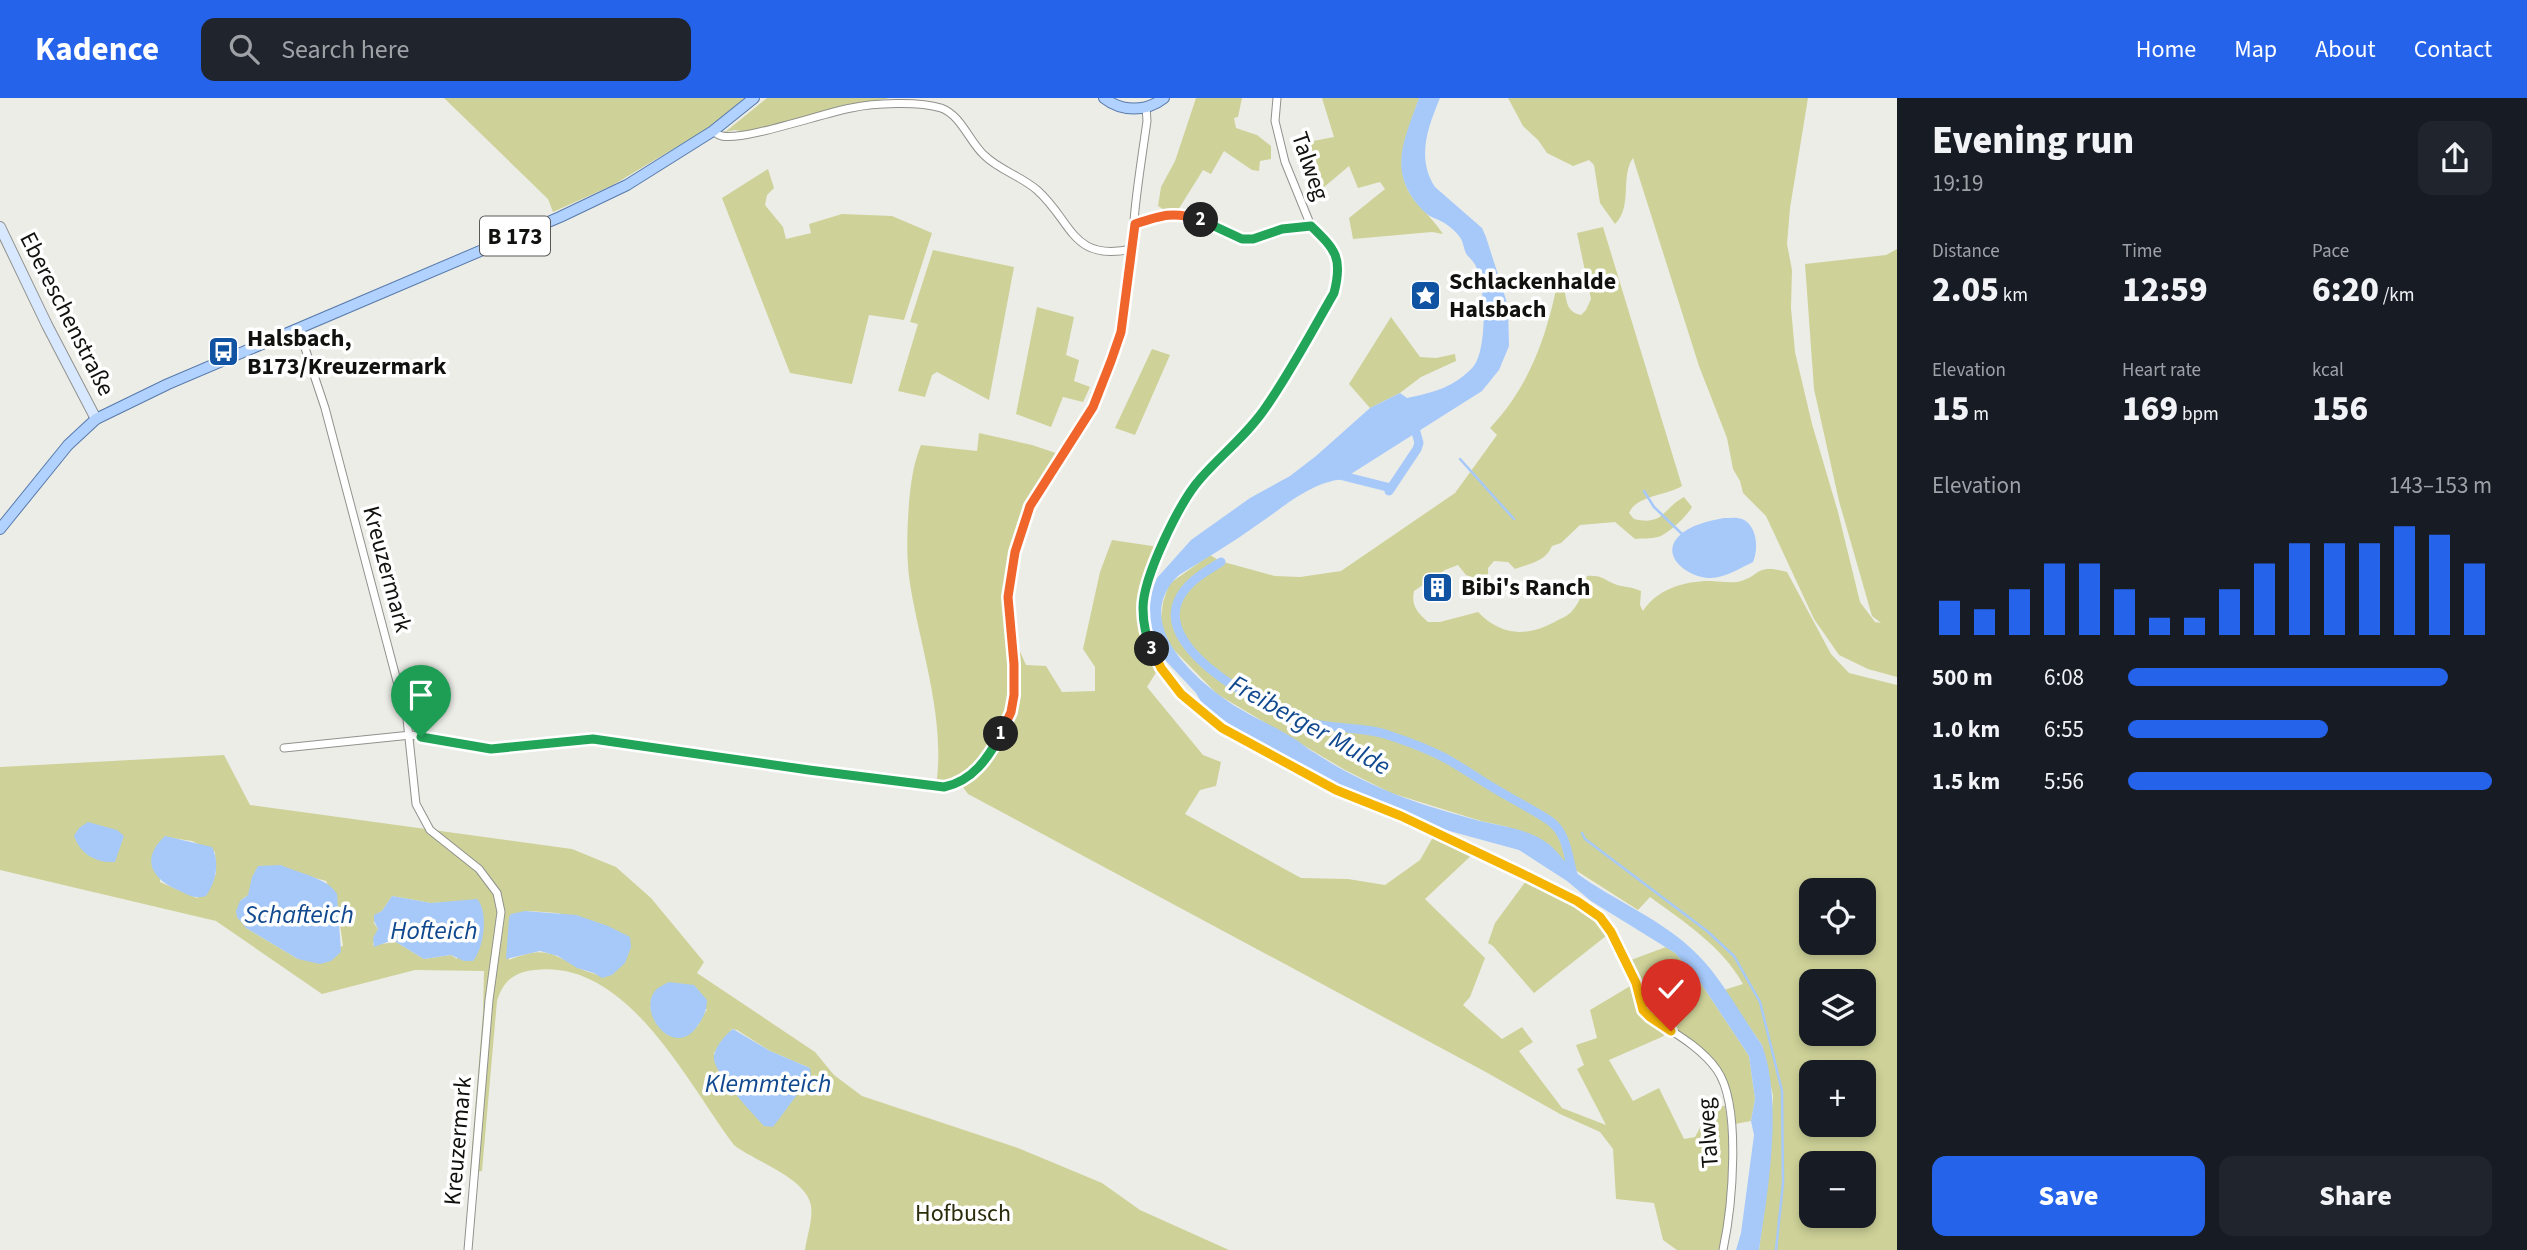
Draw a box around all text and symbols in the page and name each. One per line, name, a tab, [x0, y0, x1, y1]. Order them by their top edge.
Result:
search box	[201, 18, 691, 81]
text: Kadence	[35, 26, 159, 73]
icon: search	[225, 30, 263, 68]
text: Search here	[281, 31, 409, 68]
text: Home	[2136, 32, 2196, 67]
text: Map	[2234, 32, 2277, 67]
text: About	[2315, 32, 2376, 67]
text: Contact	[2414, 32, 2492, 67]
text: Evening run	[1932, 114, 2134, 168]
button: share	[2418, 121, 2492, 195]
street label: Talweg	[1282, 127, 1338, 205]
text: 19:19	[1932, 167, 1983, 200]
pin: 2	[1184, 202, 1218, 238]
text: 2	[1195, 206, 1206, 233]
road number: B 173	[480, 217, 550, 256]
street label: Ebereschenstraße	[11, 226, 123, 402]
text: Distance	[1932, 238, 2000, 265]
text: Time	[2122, 238, 2162, 265]
text: Pace	[2312, 238, 2349, 265]
place label: Schlackenhalde Halsbach	[1449, 264, 1616, 327]
text: 2.05	[1932, 265, 1999, 315]
text: 12:59	[2122, 265, 2208, 315]
text: 6:20	[2312, 265, 2379, 315]
place icon: Schlackenhalde Halsbach	[1409, 278, 1443, 312]
text: km	[1999, 282, 2028, 309]
text: /km	[2379, 282, 2415, 309]
place label: Halsbach, B173/Kreuzermark	[247, 321, 447, 384]
bus stop icon: Halsbach, B173/Kreuzermark	[207, 335, 241, 369]
text: Elevation	[1932, 357, 2006, 384]
text: Heart rate	[2122, 357, 2201, 384]
text: kcal	[2312, 357, 2344, 384]
text: 15	[1932, 384, 1969, 434]
text: 169	[2122, 384, 2178, 434]
text: 156	[2312, 384, 2368, 434]
text: m	[1969, 401, 1989, 428]
text: bpm	[2178, 401, 2219, 428]
text: Elevation	[1932, 469, 2022, 502]
text: 143–153 m	[2389, 469, 2492, 502]
street label: Kreuzermark	[353, 502, 421, 636]
building icon: Bibi's Ranch	[1421, 570, 1455, 604]
place label: Bibi's Ranch	[1461, 570, 1591, 605]
pin: 3	[1134, 632, 1170, 666]
text: 3	[1146, 635, 1157, 662]
text: 500 m	[1932, 661, 1993, 694]
text: 6:08	[2044, 661, 2084, 694]
pin	[391, 665, 451, 737]
water label: Freiberger Mulde	[1223, 665, 1397, 785]
icon: arrive	[402, 676, 440, 714]
text: 1.0 km	[1932, 713, 2000, 746]
text: 6:55	[2044, 713, 2084, 746]
pin: 1	[984, 716, 1018, 752]
text: 1	[995, 720, 1006, 747]
text: 1.5 km	[1932, 765, 2000, 798]
text: 5:56	[2044, 765, 2084, 798]
map controls	[1799, 878, 1876, 1228]
button: locate	[1799, 878, 1876, 955]
water label: Schafteich	[244, 896, 354, 933]
water label: Hofteich	[390, 912, 478, 949]
pin	[1641, 959, 1701, 1031]
button: layers	[1799, 969, 1876, 1046]
icon: check	[1652, 970, 1690, 1008]
button: +	[1799, 1060, 1876, 1137]
water label: Klemmteich	[705, 1065, 831, 1102]
street label: Kreuzermark	[435, 1075, 481, 1207]
street label: Talweg	[1688, 1097, 1728, 1169]
button: −	[1799, 1151, 1876, 1228]
button: Save	[1932, 1156, 2205, 1236]
button: Share	[2219, 1156, 2492, 1236]
park label: Hofbusch	[915, 1196, 1011, 1231]

